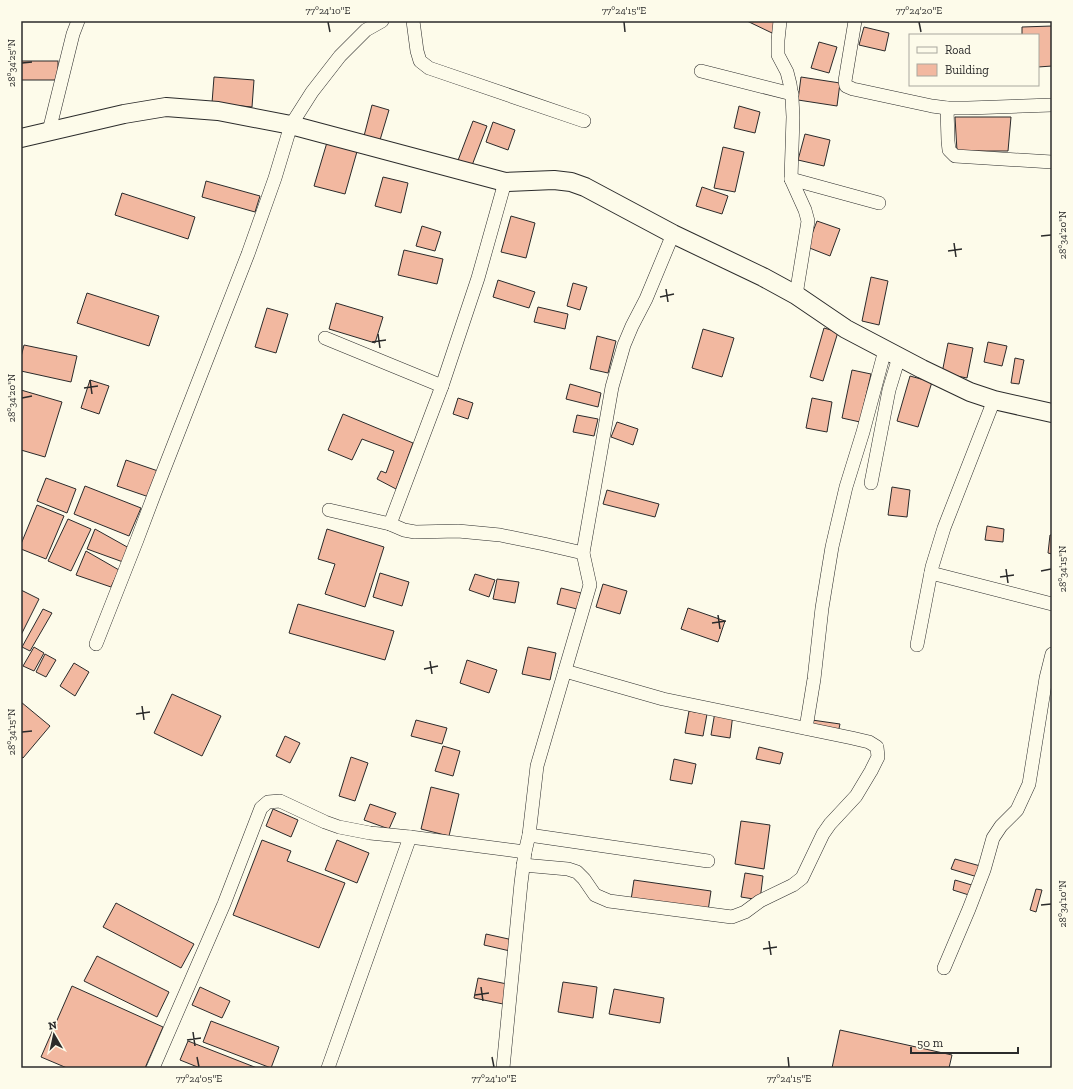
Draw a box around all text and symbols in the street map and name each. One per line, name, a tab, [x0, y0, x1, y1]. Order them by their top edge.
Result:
text: 77°24'10"E	[306, 5, 351, 17]
text: 77°24'15"E	[602, 5, 646, 17]
text: 77°24'20"E	[896, 5, 942, 17]
legend	[909, 34, 1039, 86]
text: 28°34'25"N	[6, 38, 18, 87]
text: Road	[945, 43, 971, 57]
text: Building	[945, 63, 989, 77]
text: 28°34'20"N	[1057, 210, 1069, 259]
text: 28°34'20"N	[6, 373, 18, 422]
text: 28°34'15"N	[1057, 545, 1069, 592]
text: 28°34'15"N	[6, 708, 18, 755]
text: 28°34'10"N	[1057, 880, 1069, 928]
north arrow	[34, 1015, 74, 1055]
text: N	[47, 1018, 58, 1033]
scale bar	[911, 1029, 1018, 1055]
text: 50 m	[917, 1036, 944, 1050]
text: 77°24'05"E	[176, 1073, 222, 1085]
text: 77°24'10"E	[472, 1073, 517, 1085]
text: 77°24'15"E	[767, 1073, 811, 1085]

